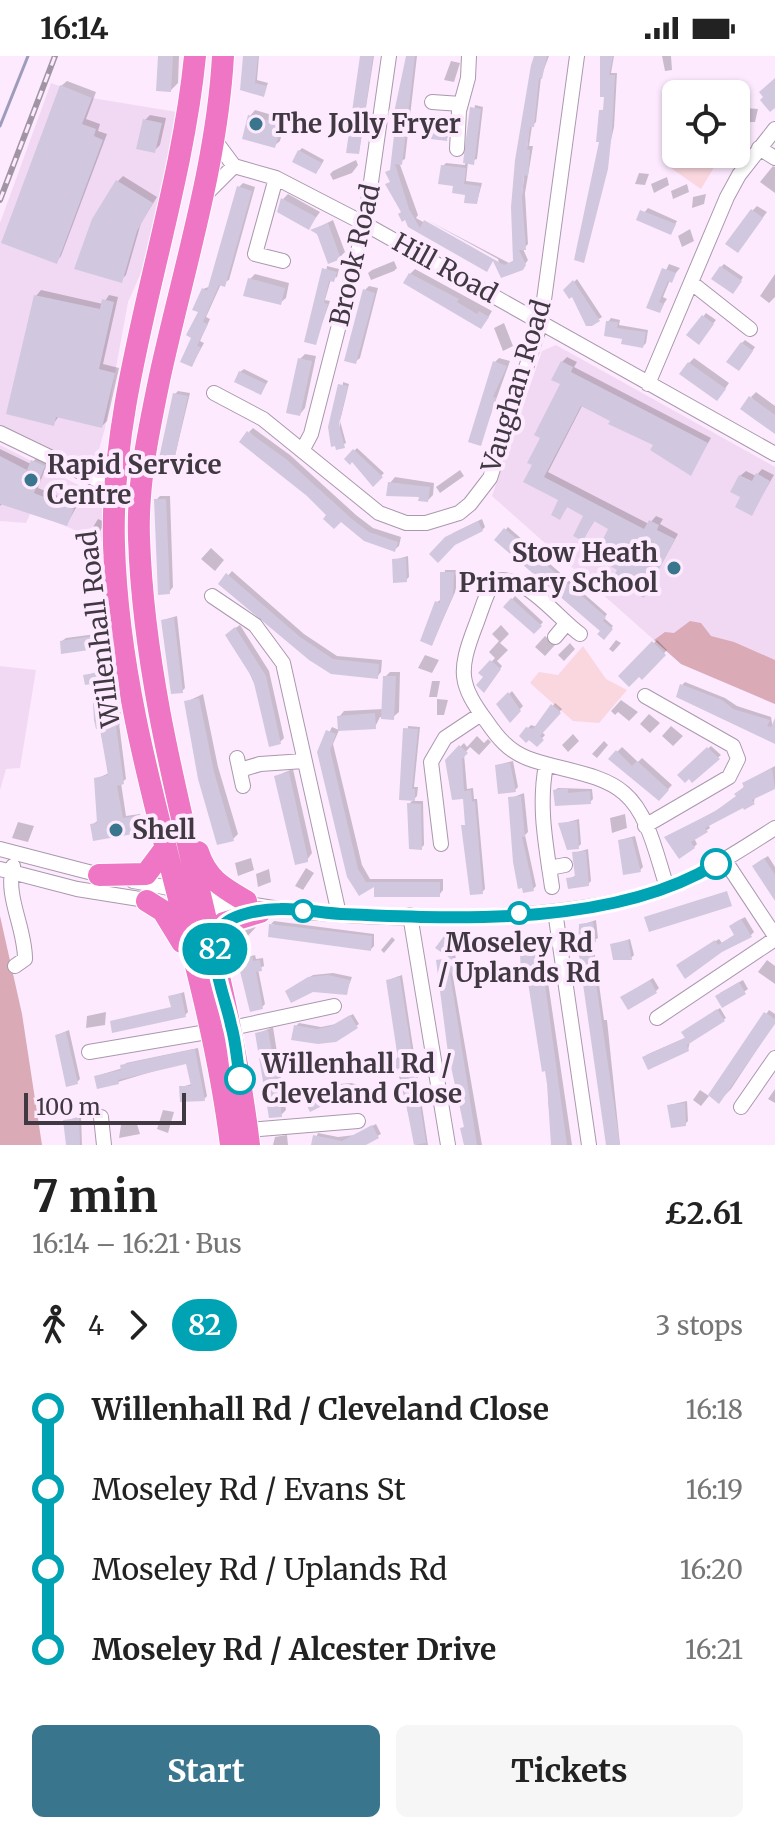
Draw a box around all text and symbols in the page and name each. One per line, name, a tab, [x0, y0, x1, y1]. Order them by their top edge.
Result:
text: 16:14	[40, 9, 109, 47]
map controls	[662, 80, 750, 168]
button: locate	[662, 80, 750, 168]
place label: The Jolly Fryer	[272, 107, 461, 140]
marker: The Jolly Fryer	[247, 115, 265, 133]
street label: Brook Road	[322, 180, 387, 329]
street label: Hill Road	[387, 225, 504, 310]
street label: Vaughan Road	[473, 295, 557, 477]
place label: Rapid Service Centre	[47, 448, 221, 511]
marker: Rapid Service Centre	[22, 471, 40, 489]
street label: Willenhall Road	[70, 529, 127, 730]
place label: Stow Heath Primary School	[459, 536, 658, 599]
marker: Stow Heath Primary School	[665, 559, 683, 577]
place label: Shell	[132, 813, 196, 846]
marker: Shell	[107, 821, 125, 839]
unlabelled marker	[701, 849, 731, 879]
unlabelled marker	[292, 900, 314, 922]
marker: Moseley Rd / Uplands Rd	[508, 902, 530, 924]
line badge: 82	[179, 923, 251, 975]
place label: Moseley Rd / Uplands Rd	[438, 926, 600, 989]
text: 82	[198, 931, 232, 967]
place label: Willenhall Rd / Cleveland Close	[261, 1047, 462, 1110]
marker: Willenhall Rd / Cleveland Close	[225, 1064, 255, 1094]
scale bar	[24, 1089, 186, 1125]
text: 100 m	[36, 1093, 101, 1121]
text: 7 min	[32, 1169, 158, 1224]
text: £2.61	[664, 1194, 743, 1232]
text: 16:14 – 16:21 · Bus	[32, 1227, 242, 1260]
icon: walk	[32, 1303, 76, 1347]
icon: forward	[116, 1303, 160, 1347]
text: 82	[188, 1307, 221, 1343]
text: 4	[88, 1309, 104, 1342]
text: 3 stops	[656, 1309, 743, 1342]
text: Willenhall Rd / Cleveland Close	[92, 1390, 549, 1428]
text: 16:18	[686, 1393, 743, 1426]
text: Moseley Rd / Evans St	[92, 1470, 406, 1508]
text: 16:19	[686, 1473, 743, 1506]
text: Moseley Rd / Uplands Rd	[92, 1550, 447, 1588]
text: 16:20	[680, 1553, 743, 1586]
text: Moseley Rd / Alcester Drive	[92, 1630, 496, 1668]
text: 16:21	[685, 1633, 743, 1666]
button: Start	[32, 1725, 380, 1817]
button: Tickets	[396, 1725, 743, 1817]

